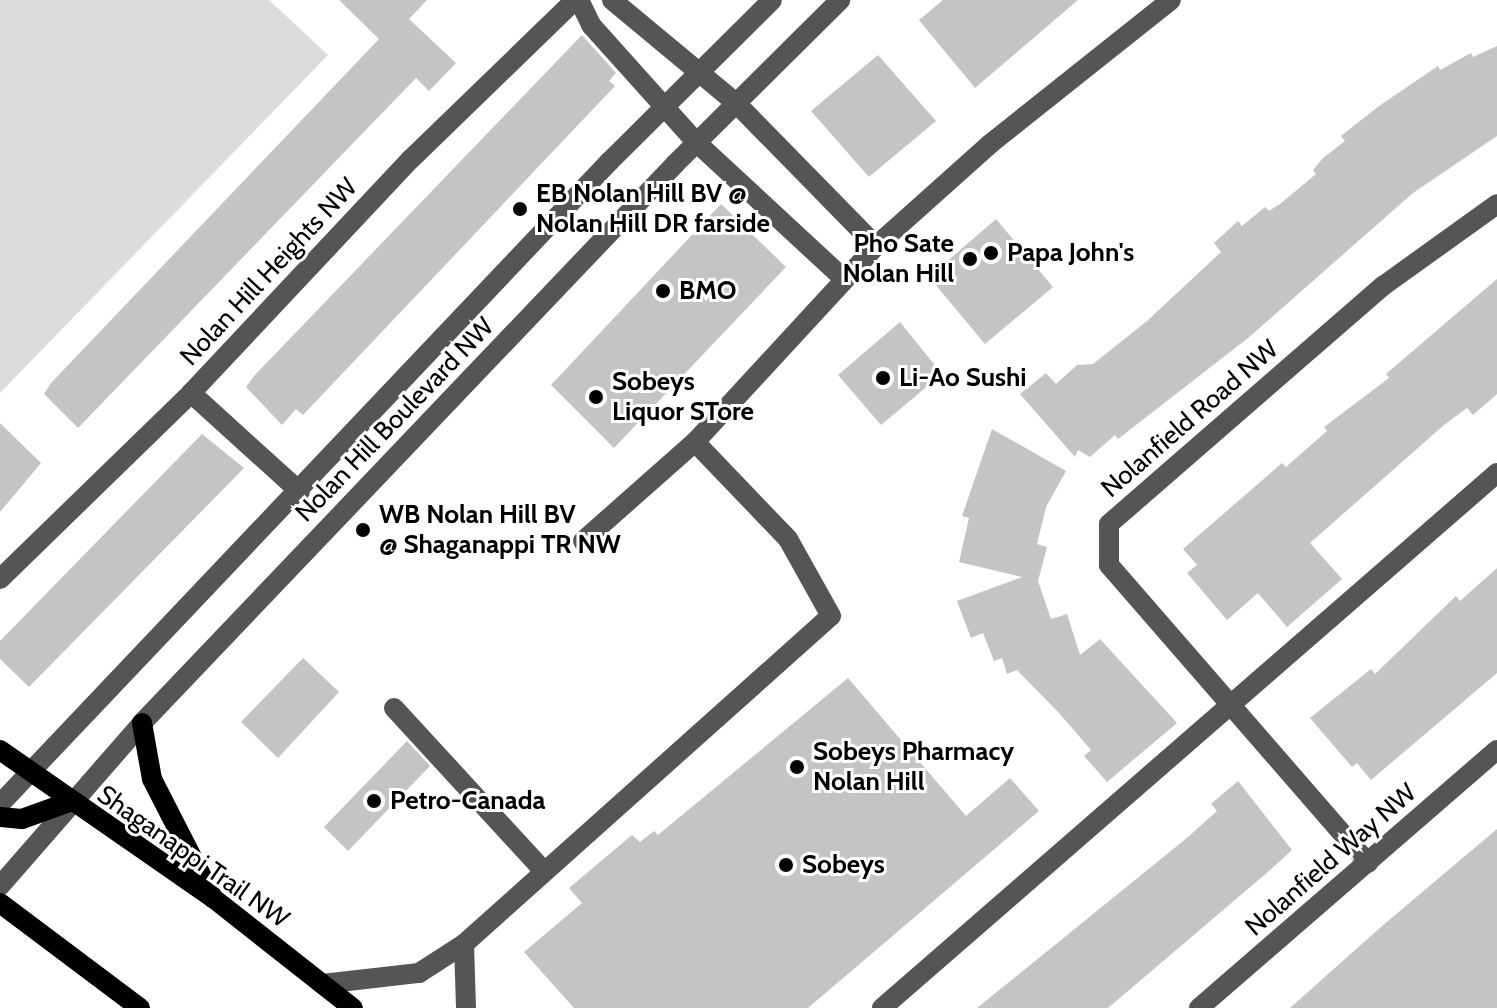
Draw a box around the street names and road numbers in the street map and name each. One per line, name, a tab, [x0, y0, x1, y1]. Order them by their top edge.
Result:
street label: Nolan Hill Heights NW	[174, 172, 364, 372]
street label: Nolan Hill Boulevard NW	[289, 311, 501, 529]
street label: Nolanfield Road NW	[1095, 334, 1285, 504]
street label: Nolanfield Way NW	[1239, 777, 1423, 943]
street label: Shaganappi Trail NW	[91, 779, 295, 935]

